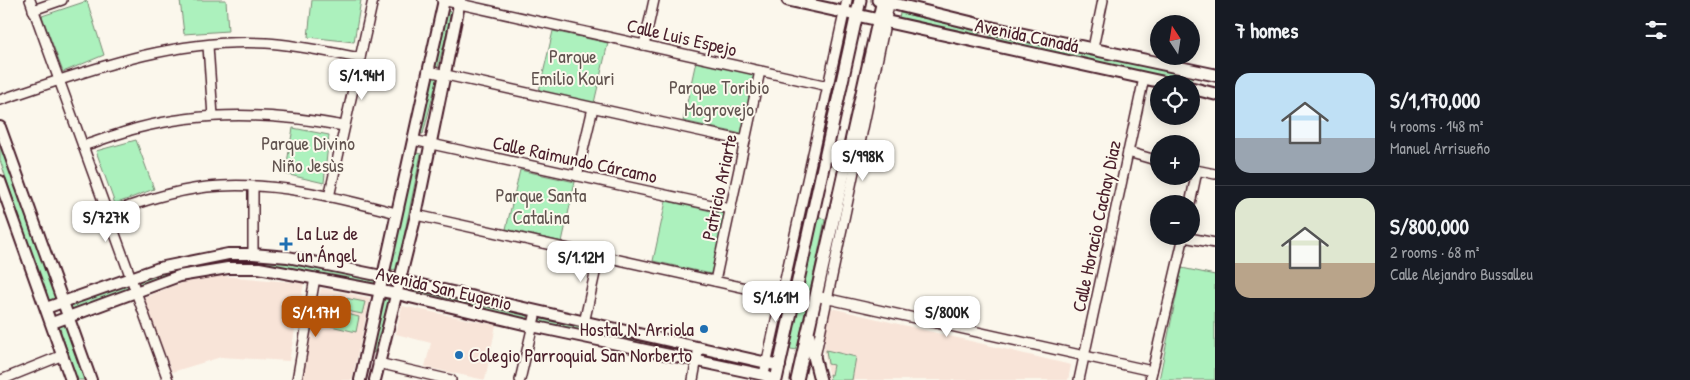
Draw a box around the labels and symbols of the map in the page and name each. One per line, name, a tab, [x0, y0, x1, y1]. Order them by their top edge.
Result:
street label: Avenida Canadá	[973, 11, 1082, 59]
street label: Calle Luis Espejo	[624, 12, 740, 62]
north arrow	[1150, 15, 1200, 65]
park label: Parque Emilio Kouri	[531, 43, 615, 91]
pin: S/1.94M	[316, 58, 408, 101]
park label: Parque Toribio Mogrovejo	[669, 74, 769, 122]
street label: Calle Raimundo Cárcamo	[490, 129, 660, 189]
park label: Parque Divino Niño Jesùs	[261, 130, 355, 178]
street label: Patricio Ariarte	[695, 131, 743, 243]
street label: Calle Horacio Cachay Diaz	[1065, 138, 1127, 314]
pin: S/998K	[822, 140, 904, 182]
park label: Parque Santa Catalina	[496, 182, 587, 230]
pin: S/727K	[65, 200, 147, 243]
place label: La Luz de un Ángel	[297, 220, 358, 268]
marker: La Luz de un Ángel	[279, 237, 293, 251]
pin: S/1.12M	[535, 240, 627, 283]
street label: Avenida San Eugenio	[374, 260, 515, 316]
pin: S/1.61M	[730, 280, 822, 323]
pin: S/1.17M	[270, 296, 362, 338]
pin: S/800K	[906, 296, 988, 338]
place label: Hostal N. Arriola	[580, 316, 695, 342]
marker: Hostal N. Arriola	[698, 323, 710, 335]
place label: Colegio Parroquial San Norberto	[469, 342, 692, 368]
marker: Colegio Parroquial San Norberto	[453, 349, 465, 361]

